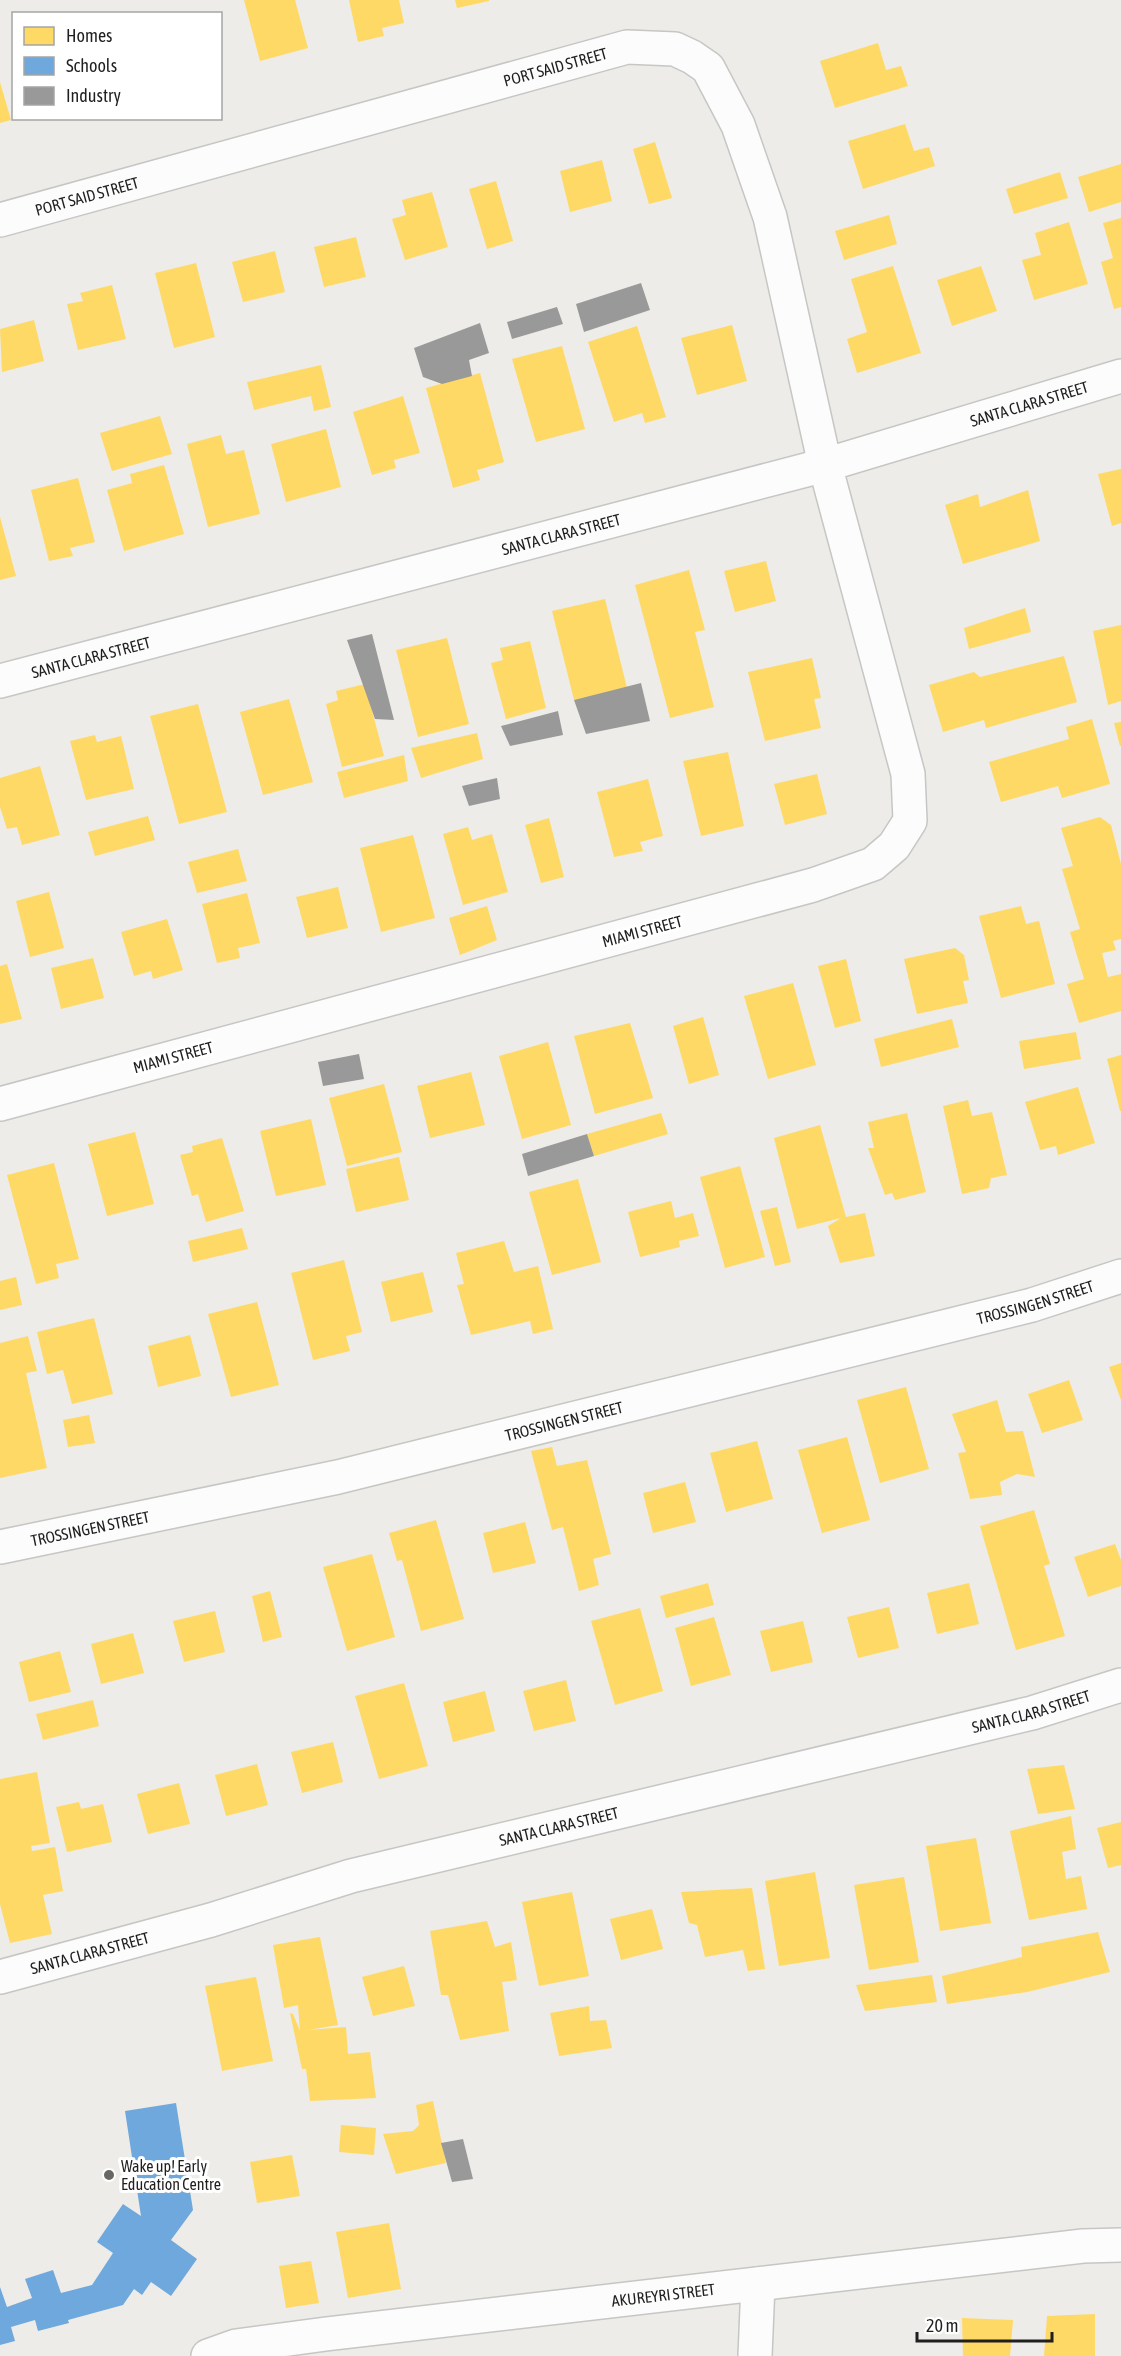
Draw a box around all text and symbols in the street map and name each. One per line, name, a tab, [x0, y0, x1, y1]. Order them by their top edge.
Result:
legend	[12, 12, 222, 120]
text: Homes	[66, 25, 112, 46]
street label: PORT SAID STREET	[501, 44, 609, 90]
text: Schools	[66, 55, 117, 76]
text: Industry	[66, 85, 121, 106]
street label: PORT SAID STREET	[33, 173, 141, 219]
street label: SANTA CLARA STREET	[968, 377, 1090, 430]
street label: SANTA CLARA STREET	[500, 510, 622, 558]
street label: SANTA CLARA STREET	[30, 633, 152, 681]
street label: MIAMI STREET	[600, 912, 684, 950]
street label: MIAMI STREET	[131, 1038, 215, 1076]
street label: TROSSINGEN STREET	[975, 1277, 1096, 1327]
street label: TROSSINGEN STREET	[503, 1398, 625, 1444]
street label: TROSSINGEN STREET	[29, 1507, 151, 1549]
street label: SANTA CLARA STREET	[970, 1686, 1092, 1736]
street label: SANTA CLARA STREET	[497, 1803, 620, 1849]
street label: SANTA CLARA STREET	[28, 1928, 151, 1977]
place label: Wake up! Early Education Centre	[121, 2157, 221, 2193]
marker: Wake up! Early Education Centre	[102, 2168, 116, 2182]
street label: AKUREYRI STREET	[611, 2280, 716, 2310]
scale bar	[917, 2305, 1052, 2343]
text: 20 m	[926, 2315, 958, 2336]

